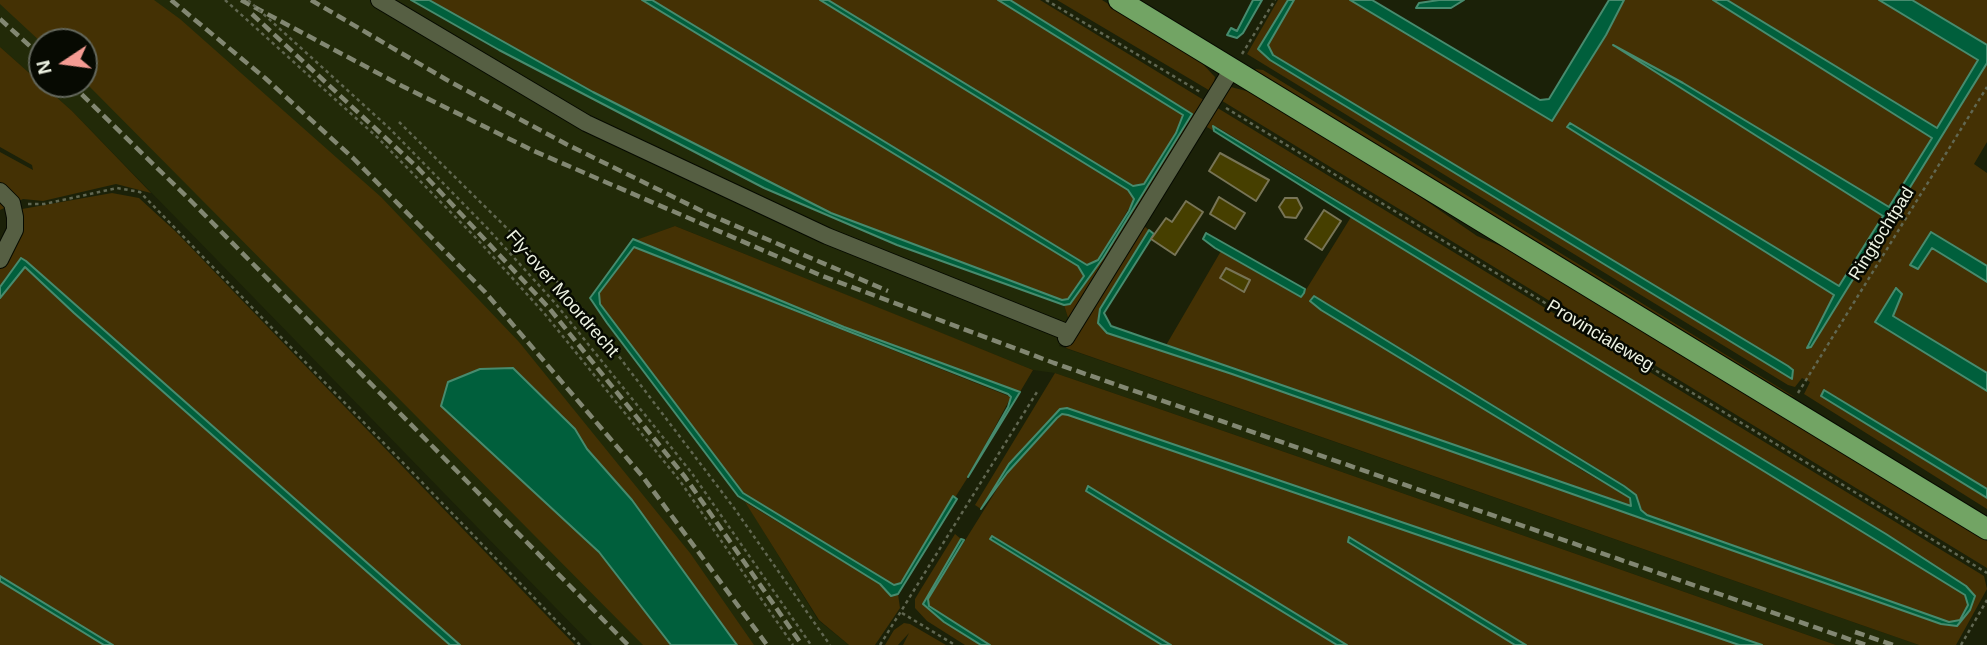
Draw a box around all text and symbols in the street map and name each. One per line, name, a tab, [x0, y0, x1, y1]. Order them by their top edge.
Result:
north arrow	[28, 28, 98, 98]
text: N	[32, 58, 56, 76]
street label: Ringtochtpad	[1845, 183, 1919, 285]
street label: Fly-over Moordrecht	[501, 226, 623, 362]
street label: Provincialeweg	[1543, 296, 1657, 376]

